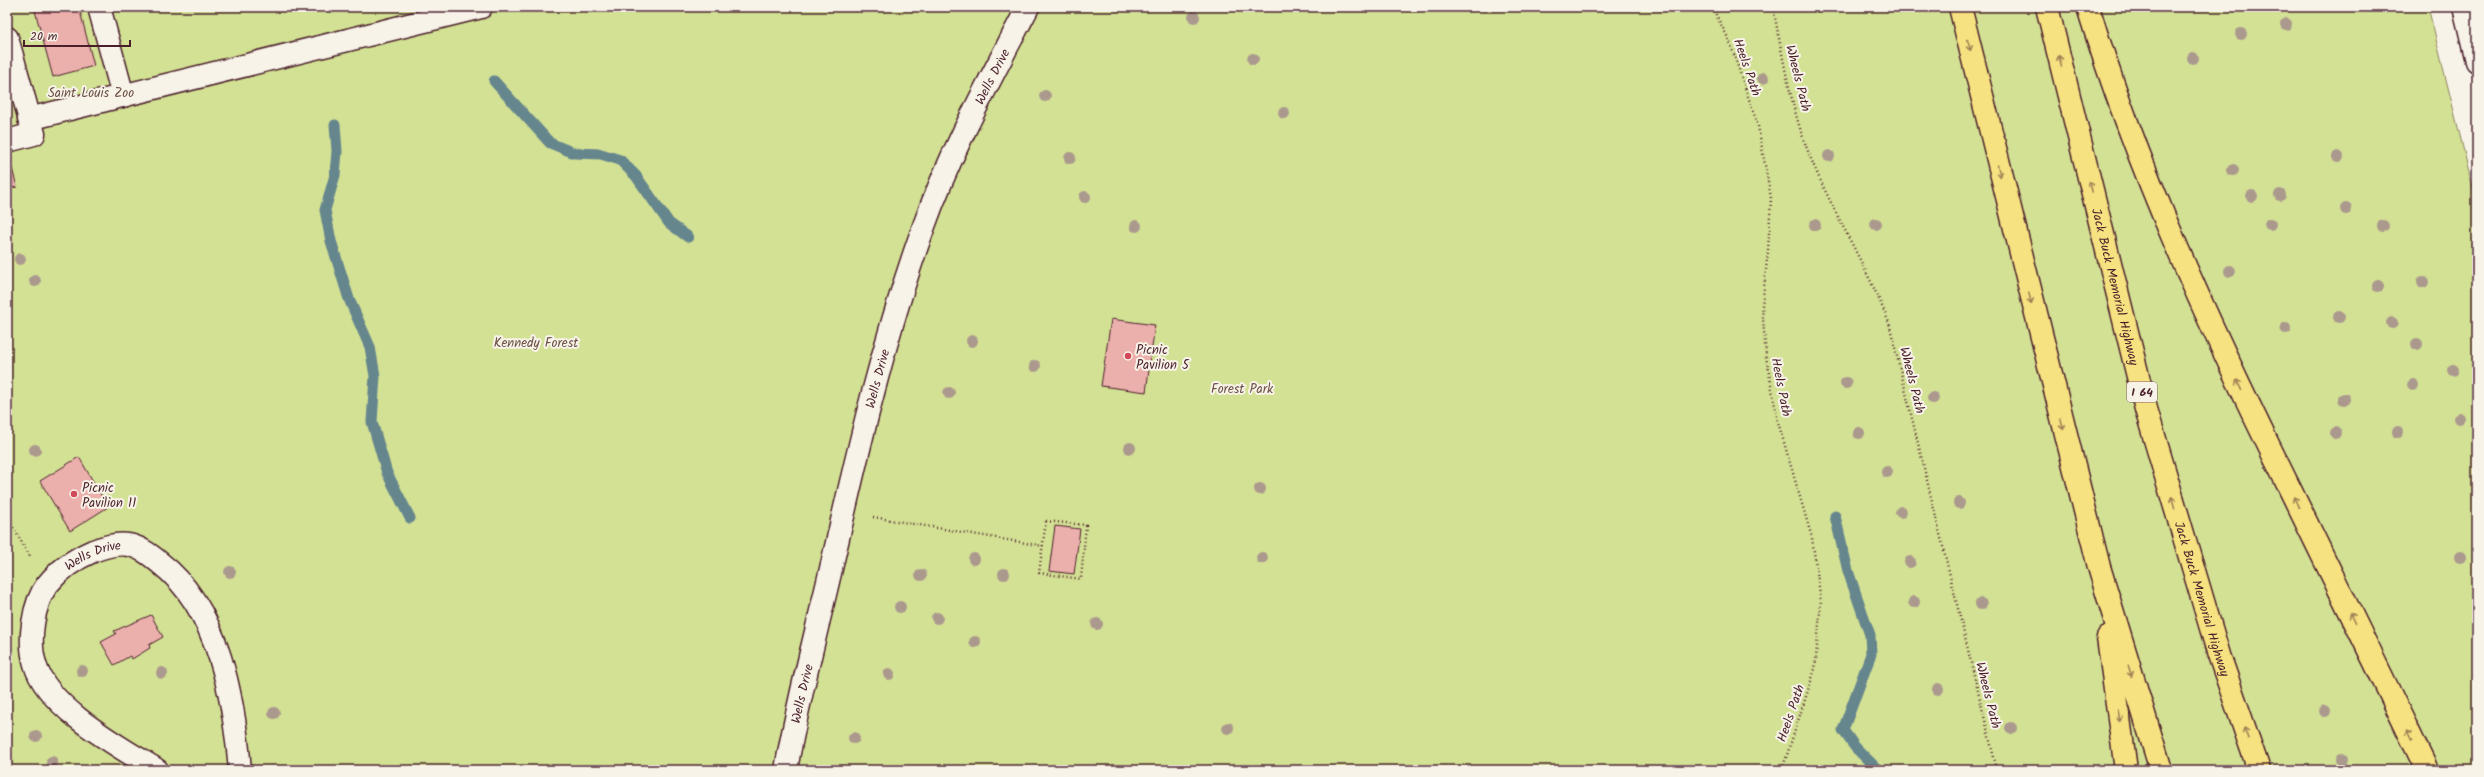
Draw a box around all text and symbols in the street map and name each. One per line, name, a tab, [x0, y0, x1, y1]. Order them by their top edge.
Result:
scale bar	[24, 22, 130, 48]
text: 20 m	[30, 27, 58, 46]
street label: Heels Path	[1727, 36, 1766, 99]
one-way arrow	[1966, 38, 1973, 51]
street label: Wheels Path	[1779, 43, 1816, 114]
street label: Wells Drive	[970, 45, 1016, 109]
one-way arrow	[2056, 55, 2063, 68]
park label: Saint Louis Zoo	[48, 83, 134, 104]
one-way arrow	[1996, 165, 2004, 178]
one-way arrow	[2086, 181, 2094, 194]
street label: Jack Buck Memorial Highway	[2085, 206, 2144, 369]
one-way arrow	[2027, 291, 2035, 304]
park label: Kennedy Forest	[494, 333, 579, 354]
place label: Picnic Pavilion 5	[1136, 340, 1190, 376]
street label: Wheels Path	[1893, 345, 1930, 416]
street label: Wells Drive	[860, 347, 896, 411]
marker: Picnic Pavilion 5	[1123, 351, 1133, 361]
street label: Heels Path	[1765, 356, 1797, 419]
park label: Forest Park	[1211, 379, 1274, 400]
one-way arrow	[2235, 379, 2242, 391]
road number: I 64	[2127, 382, 2157, 402]
one-way arrow	[2059, 417, 2066, 430]
place label: Picnic Pavilion 11	[82, 478, 136, 514]
marker: Picnic Pavilion 11	[69, 489, 79, 499]
one-way arrow	[2169, 496, 2176, 509]
one-way arrow	[2292, 496, 2299, 508]
street label: Jack Buck Memorial Highway	[2168, 519, 2235, 681]
street label: Wells Drive	[60, 535, 122, 577]
one-way arrow	[2349, 613, 2356, 625]
street label: Wheels Path	[1969, 660, 2006, 731]
street label: Wells Drive	[786, 662, 820, 725]
one-way arrow	[2127, 664, 2134, 677]
street label: Heels Path	[1772, 682, 1811, 745]
one-way arrow	[2115, 709, 2123, 722]
one-way arrow	[2242, 727, 2249, 740]
one-way arrow	[2406, 729, 2413, 741]

